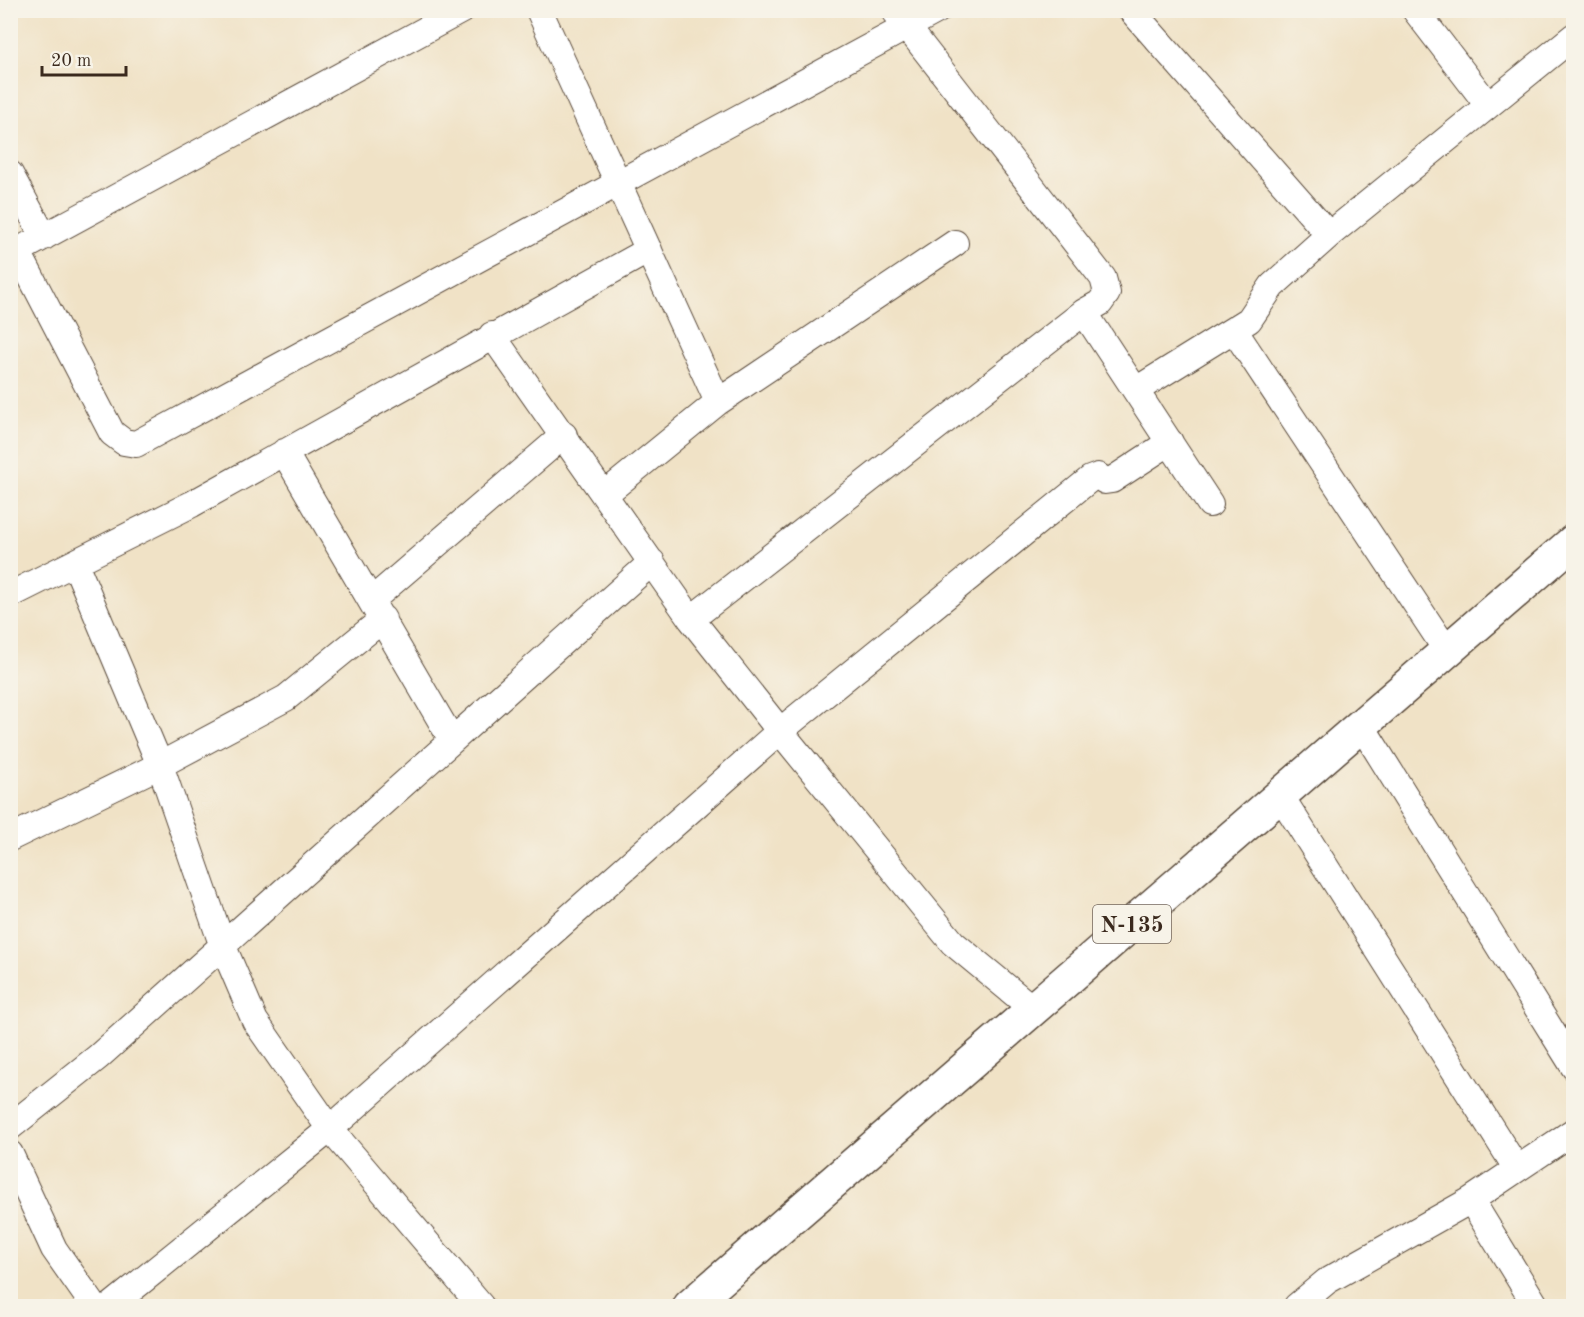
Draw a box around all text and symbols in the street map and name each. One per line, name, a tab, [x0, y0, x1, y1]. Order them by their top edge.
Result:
scale bar	[42, 39, 126, 77]
text: 20 m	[51, 52, 91, 70]
road number: N-135	[1093, 905, 1171, 943]

